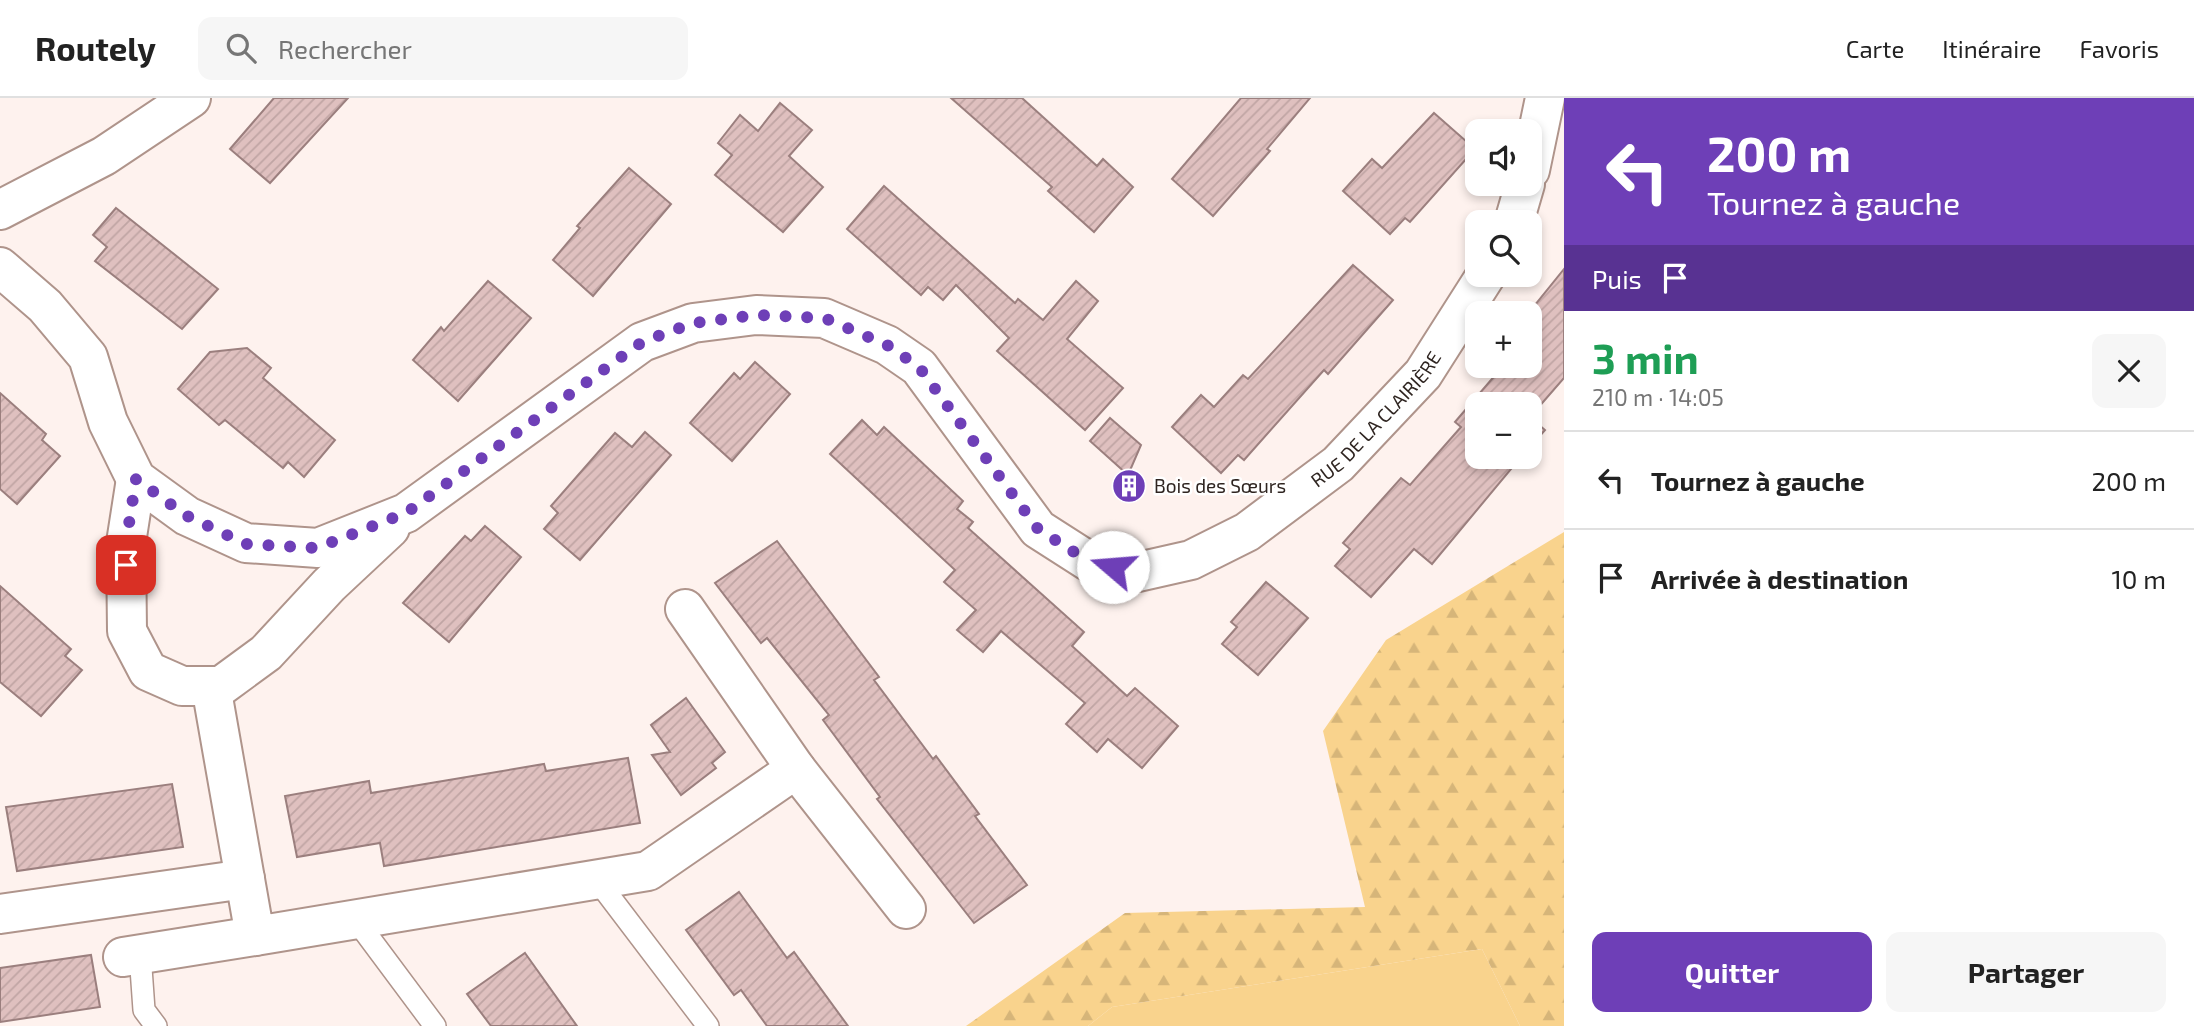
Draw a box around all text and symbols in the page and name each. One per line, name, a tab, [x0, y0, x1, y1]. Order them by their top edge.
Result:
search box	[198, 17, 688, 80]
text: Routely	[35, 28, 156, 68]
icon: search	[222, 29, 260, 67]
text: Rechercher	[278, 33, 412, 64]
text: Carte	[1846, 34, 1904, 63]
text: Itinéraire	[1942, 34, 2041, 63]
text: Favoris	[2079, 34, 2159, 63]
map controls	[1465, 119, 1542, 469]
button: sound	[1465, 119, 1542, 196]
text: 200 m	[1707, 123, 1851, 182]
icon: left	[1592, 126, 1683, 217]
text: Tournez à gauche	[1707, 183, 1960, 221]
button: search	[1465, 210, 1542, 287]
icon: arrive	[1656, 259, 1694, 297]
text: Puis	[1592, 263, 1642, 294]
button: +	[1465, 301, 1542, 378]
text: 3 min	[1592, 332, 1699, 382]
button: close	[2092, 334, 2166, 408]
street label: RUE DE LA CLAIRIÈRE	[1306, 347, 1445, 491]
text: 210 m · 14:05	[1592, 383, 1724, 411]
button: −	[1465, 392, 1542, 469]
icon: left	[1592, 461, 1630, 499]
text: Tournez à gauche	[1651, 465, 1865, 496]
text: 200 m	[2091, 465, 2166, 496]
building icon: Bois des Sœurs	[1110, 467, 1148, 505]
place label: Bois des Sœurs	[1154, 474, 1286, 497]
position arrow	[1076, 530, 1150, 604]
pin	[96, 535, 156, 595]
icon: arrive	[107, 546, 145, 584]
icon: arrive	[1592, 559, 1630, 597]
text: Arrivée à destination	[1651, 563, 1908, 594]
text: 10 m	[2111, 563, 2166, 594]
button: Quitter	[1592, 932, 1872, 1012]
button: Partager	[1886, 932, 2166, 1012]

